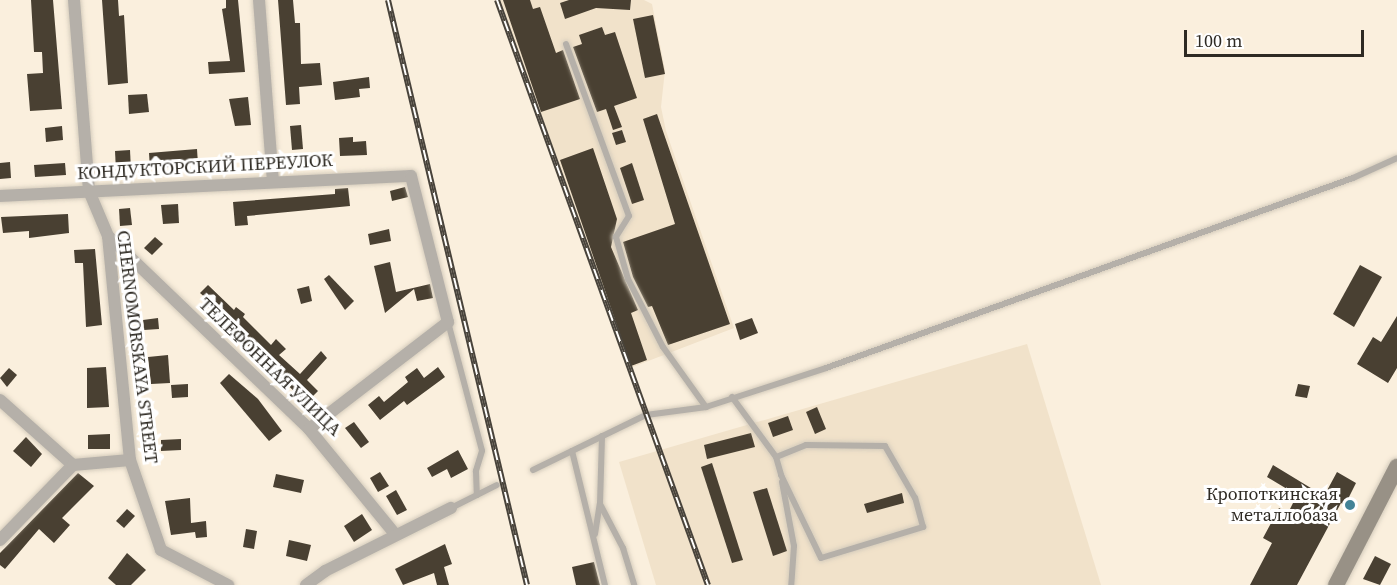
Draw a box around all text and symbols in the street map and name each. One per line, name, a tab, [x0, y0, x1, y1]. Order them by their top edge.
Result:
scale bar	[1187, 18, 1367, 56]
text: 100 m	[1195, 28, 1242, 53]
street label: КОНДУКТОРСКИЙ ПЕРЕУЛОК	[77, 150, 333, 184]
street label: CHERNOMORSKAYA STREET	[112, 229, 162, 465]
street label: ТЕЛЕФОННАЯ УЛИЦА	[194, 293, 346, 441]
place label: Кропоткинская металлобаза	[1206, 484, 1338, 526]
marker: Кропоткинская металлобаза	[1343, 498, 1357, 512]

